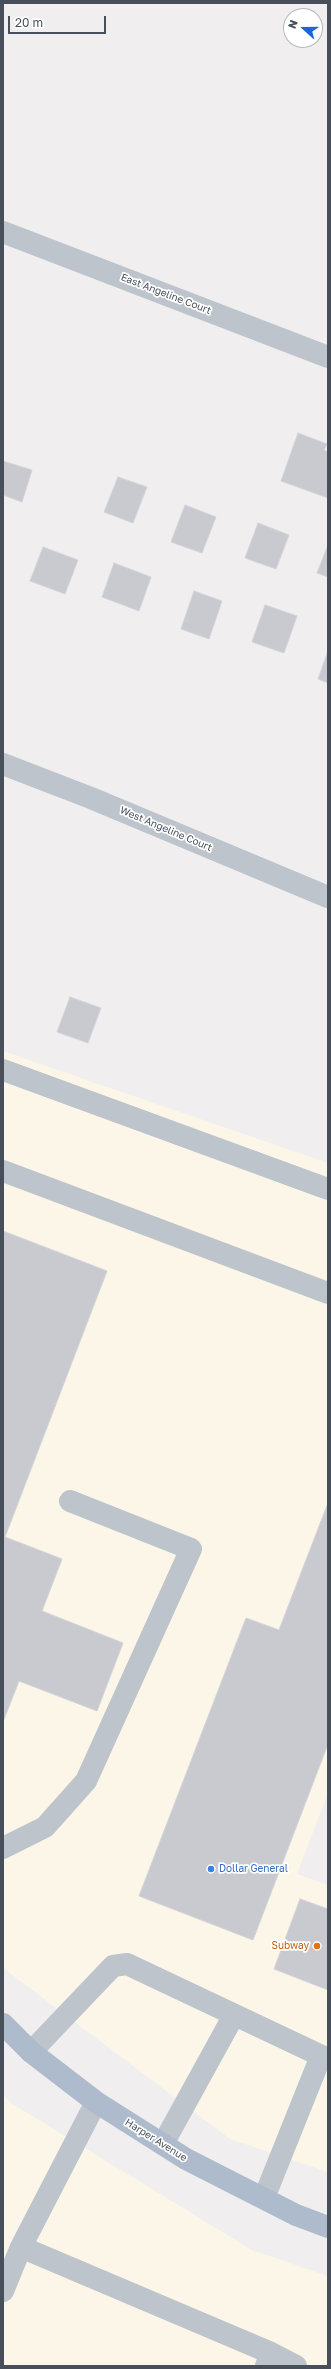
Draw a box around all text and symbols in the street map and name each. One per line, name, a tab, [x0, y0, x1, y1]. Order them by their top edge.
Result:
scale bar	[10, 8, 108, 34]
north arrow	[283, 8, 323, 48]
text: 20 m	[15, 15, 43, 30]
text: N	[285, 18, 300, 30]
street label: East Angeline Court	[119, 271, 213, 317]
street label: West Angeline Court	[118, 804, 214, 854]
place label: Dollar General	[219, 1863, 288, 1875]
marker: Dollar General	[206, 1864, 216, 1874]
place label: Subway	[272, 1940, 309, 1952]
marker: Subway	[312, 1941, 322, 1951]
street label: Harper Avenue	[123, 2116, 189, 2164]

